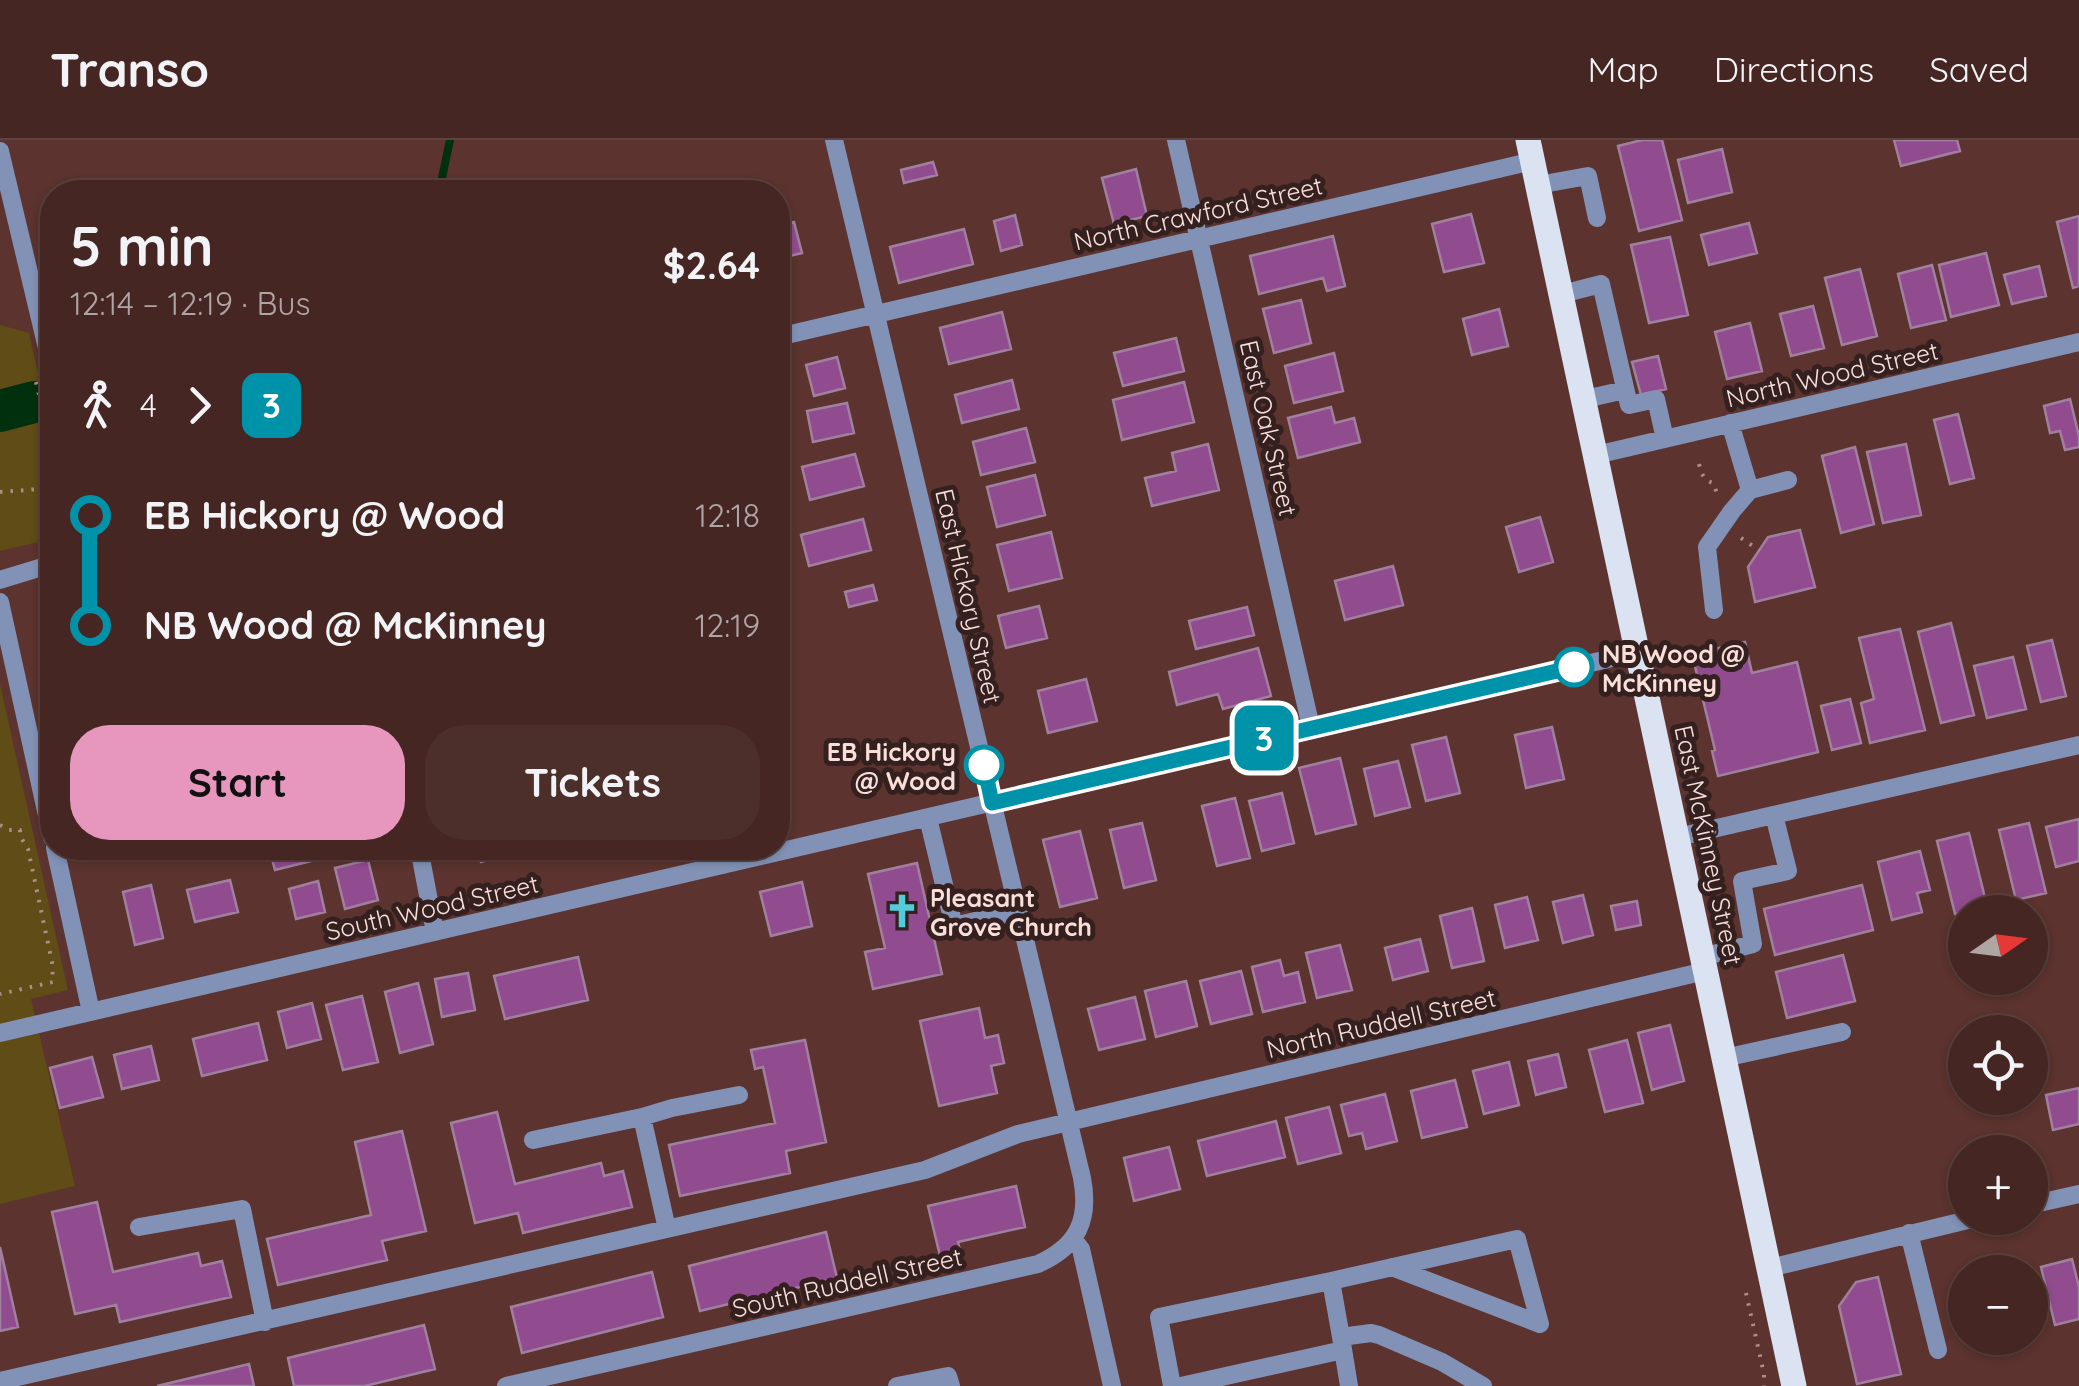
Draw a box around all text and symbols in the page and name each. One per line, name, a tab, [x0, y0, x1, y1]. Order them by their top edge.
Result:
text: Transo	[50, 39, 209, 99]
text: Map	[1587, 47, 1659, 91]
text: Directions	[1714, 47, 1874, 91]
text: Saved	[1929, 47, 2029, 91]
street label: North Crawford Street	[1071, 169, 1325, 257]
text: 5 min	[70, 211, 214, 280]
text: $2.64	[663, 241, 760, 289]
text: 12:14 – 12:19 · Bus	[70, 283, 311, 323]
street label: North Wood Street	[1723, 335, 1941, 413]
street label: East Oak Street	[1234, 337, 1304, 519]
icon: walk	[70, 378, 125, 433]
icon: forward	[172, 378, 227, 433]
text: 3	[262, 383, 281, 427]
text: 4	[140, 385, 157, 425]
street label: East Hickory Street	[929, 486, 1009, 706]
text: EB Hickory @ Wood	[144, 491, 505, 539]
text: 12:18	[695, 495, 760, 535]
text: NB Wood @ McKinney	[144, 601, 547, 649]
text: 12:19	[695, 605, 760, 645]
place label: NB Wood @ McKinney	[1602, 638, 1745, 698]
marker: NB Wood @ McKinney	[1555, 648, 1593, 686]
line badge: 3	[1232, 706, 1296, 770]
text: 3	[1255, 716, 1273, 760]
street label: East McKinney Street	[1668, 722, 1750, 968]
button: Start	[70, 725, 405, 840]
button: Tickets	[425, 725, 760, 840]
place label: EB Hickory @ Wood	[827, 736, 956, 796]
marker: EB Hickory @ Wood	[965, 746, 1003, 784]
street label: South Wood Street	[323, 867, 541, 947]
place label: Pleasant Grove Church	[930, 882, 1092, 942]
church icon: Pleasant Grove Church	[883, 892, 921, 930]
north arrow	[1948, 895, 2048, 995]
map controls	[1948, 895, 2048, 1355]
street label: North Ruddell Street	[1263, 982, 1499, 1064]
button: locate	[1948, 1015, 2048, 1115]
button: +	[1948, 1135, 2048, 1235]
street label: South Ruddell Street	[729, 1241, 965, 1323]
button: −	[1948, 1255, 2048, 1355]

